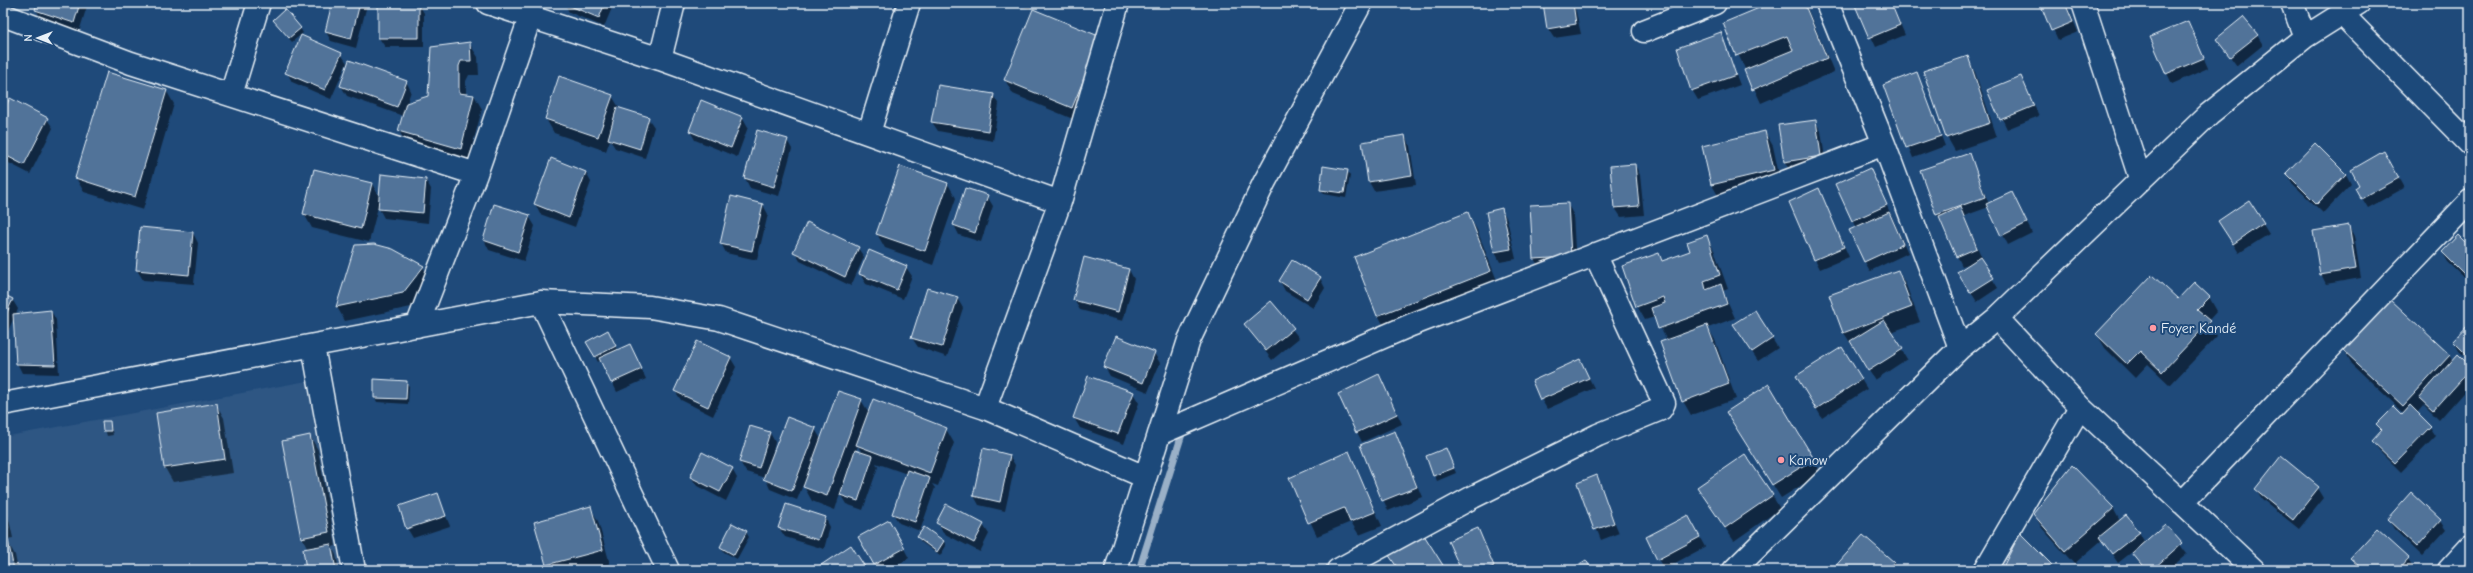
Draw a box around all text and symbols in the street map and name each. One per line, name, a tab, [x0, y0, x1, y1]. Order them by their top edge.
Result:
north arrow	[18, 18, 58, 58]
text: N	[22, 34, 35, 42]
place label: Foyer Kandé	[2161, 320, 2236, 337]
marker: Foyer Kandé	[2148, 323, 2158, 333]
place label: Kanow	[1789, 452, 1828, 469]
marker: Kanow	[1776, 455, 1786, 465]

